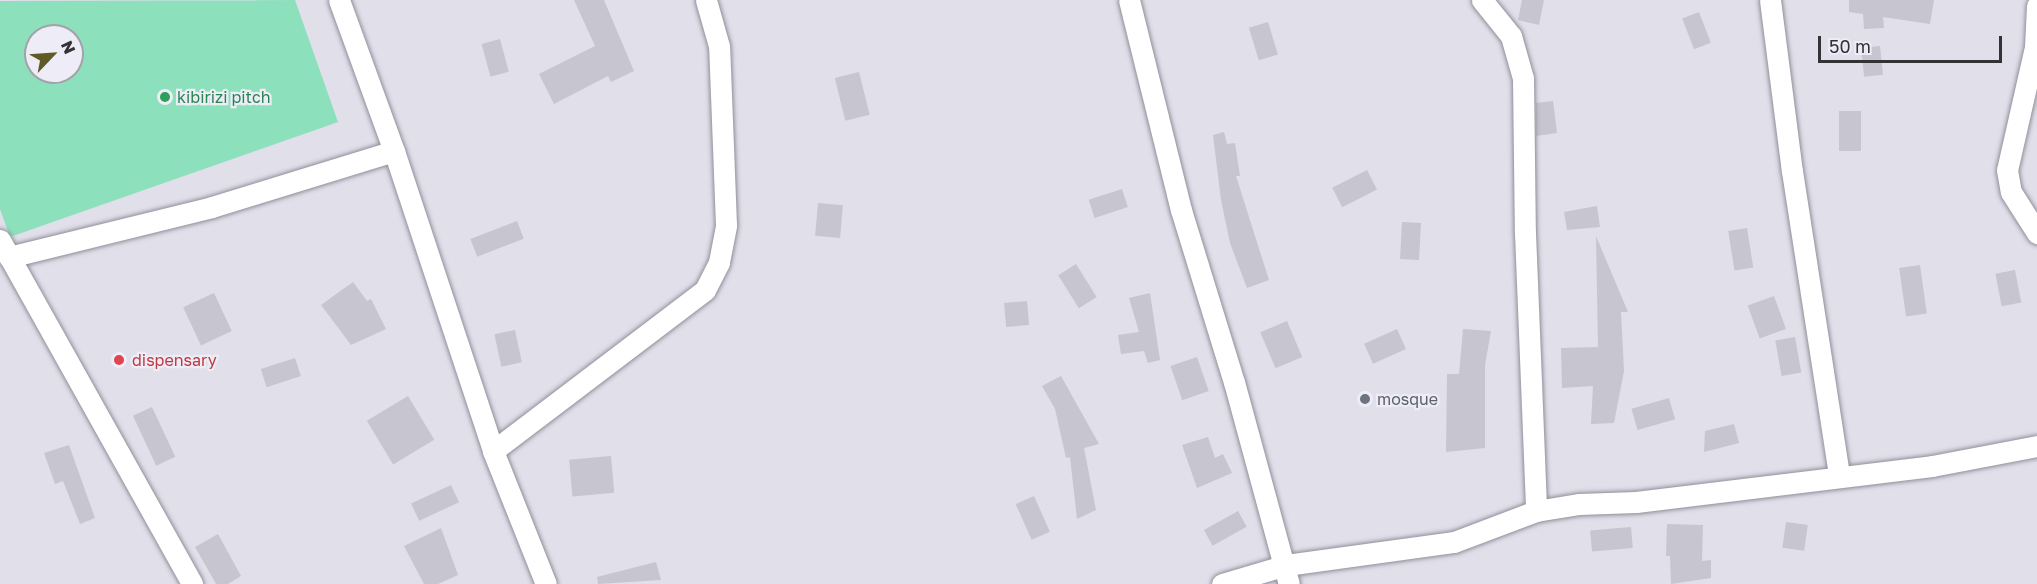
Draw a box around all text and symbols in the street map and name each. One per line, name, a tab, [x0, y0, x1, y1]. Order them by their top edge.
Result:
north arrow	[24, 24, 84, 84]
scale bar	[1821, 24, 2006, 62]
text: 50 m	[1829, 35, 1871, 57]
text: N	[57, 37, 80, 57]
place label: kibirizi pitch	[177, 87, 271, 107]
marker: kibirizi pitch	[158, 90, 172, 104]
place label: dispensary	[132, 350, 217, 370]
marker: dispensary	[110, 351, 128, 369]
place label: mosque	[1377, 389, 1438, 409]
marker: mosque	[1358, 392, 1372, 406]

